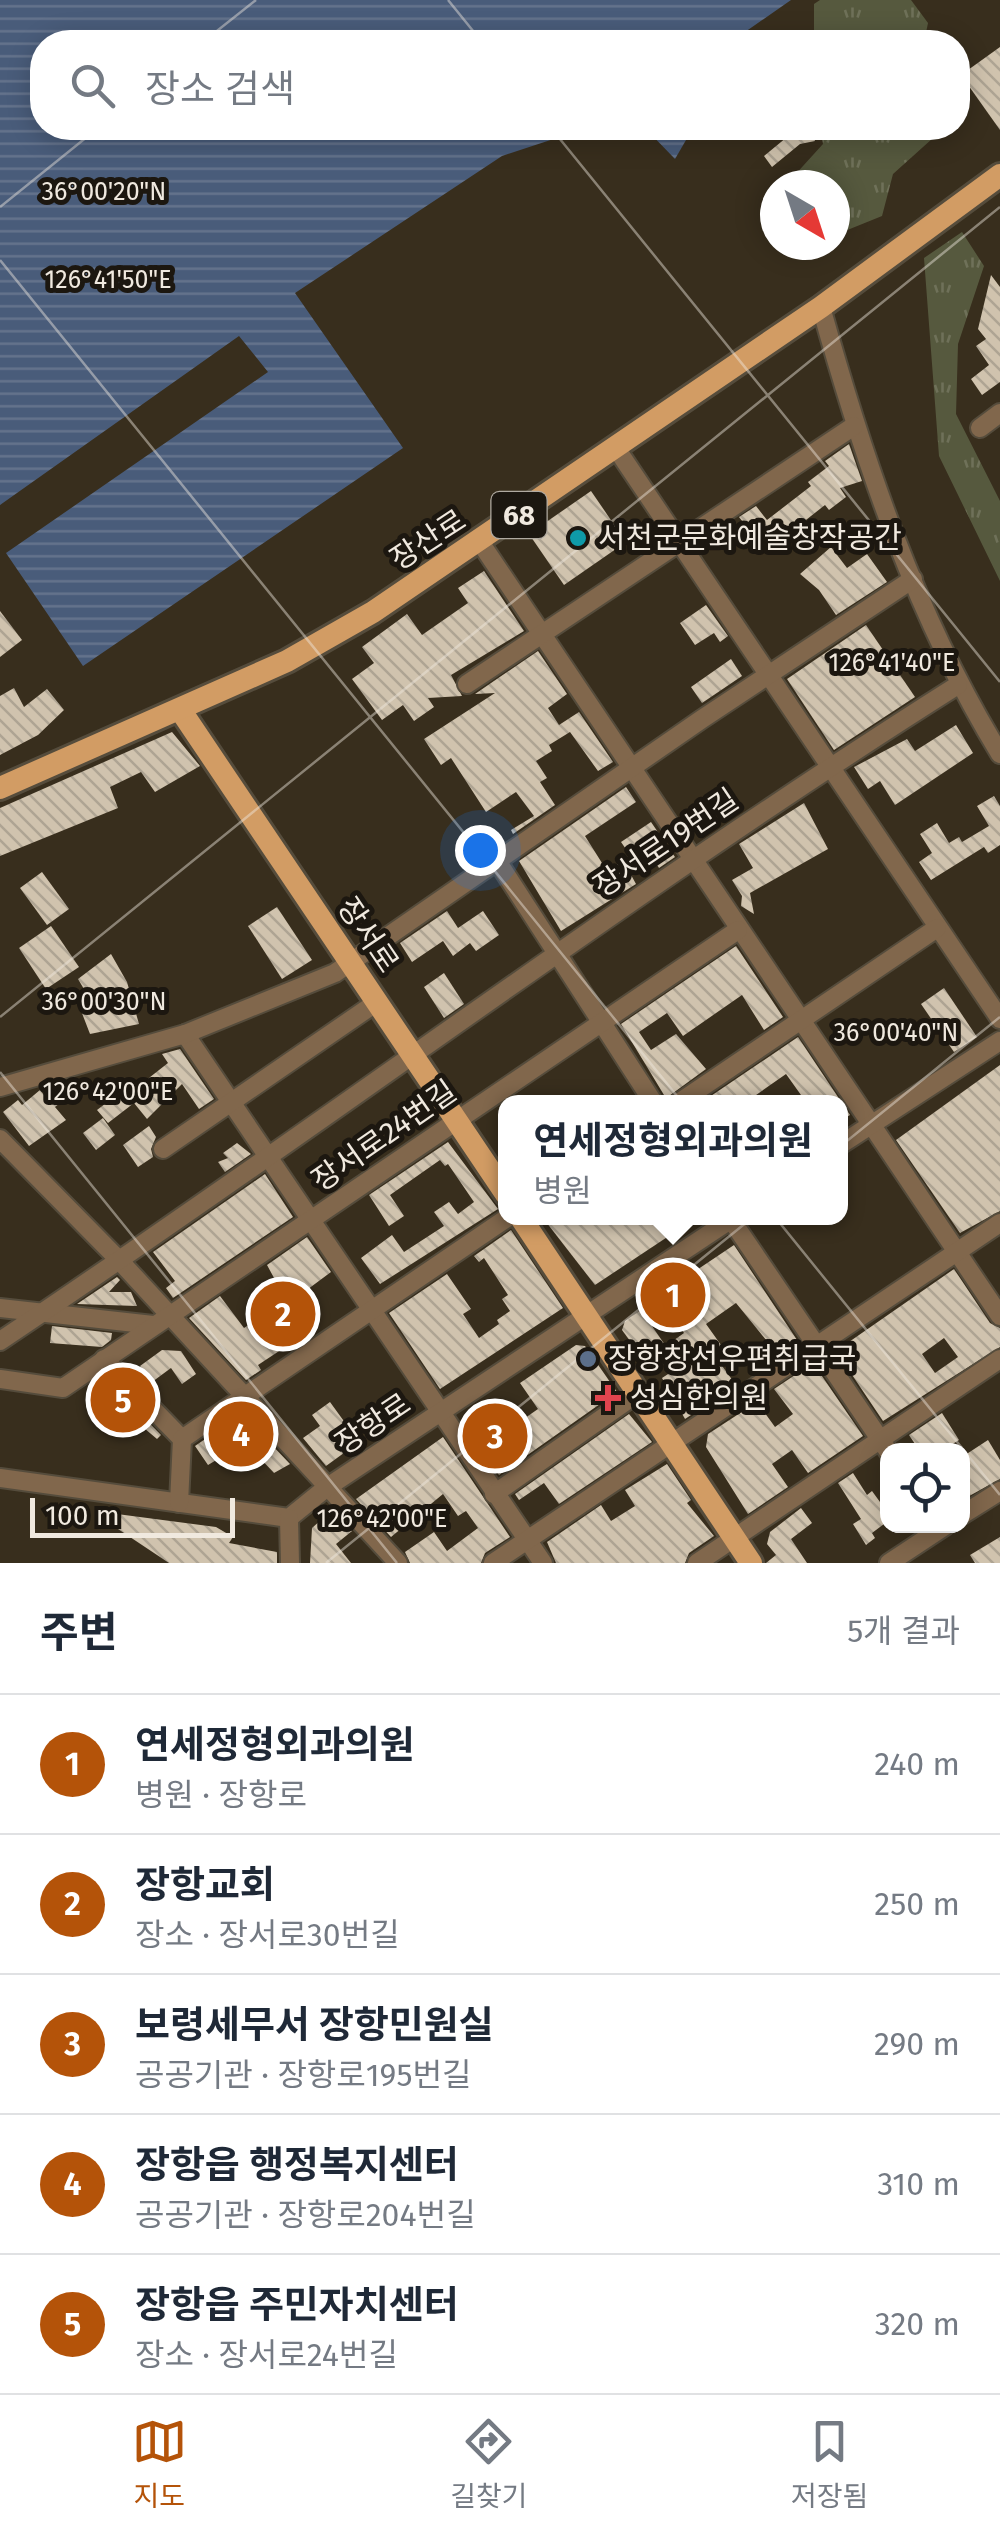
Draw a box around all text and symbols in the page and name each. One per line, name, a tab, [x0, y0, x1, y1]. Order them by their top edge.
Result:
search box	[30, 30, 970, 140]
icon: search	[65, 58, 120, 113]
text: 장소 검색	[145, 66, 295, 112]
north arrow	[760, 170, 850, 260]
text: 36°00'20"N	[42, 177, 166, 207]
text: 126°41'50"E	[44, 265, 172, 295]
road number: 68	[492, 492, 546, 538]
street label: 장산로	[383, 502, 473, 578]
place label: 서천군문화예술창작공간	[598, 520, 902, 556]
marker: 서천군문화예술창작공간	[567, 527, 589, 549]
text: 126°41'40"E	[829, 648, 955, 678]
street label: 장서로19번길	[587, 781, 745, 905]
your location	[455, 825, 506, 876]
street label: 장서로	[330, 891, 406, 979]
text: 36°00'30"N	[42, 987, 166, 1017]
text: 36°00'40"N	[834, 1018, 958, 1048]
street label: 장서로24번길	[305, 1073, 463, 1199]
text: 126°42'00"E	[43, 1077, 173, 1107]
popup	[498, 1095, 848, 1225]
text: 연세정형외과의원	[533, 1118, 813, 1164]
text: 병원	[533, 1172, 592, 1210]
pin: 1	[640, 1258, 706, 1332]
pin: 2	[250, 1276, 316, 1352]
place label: 장항창선우편취급국	[608, 1341, 856, 1377]
marker: 장항창선우편취급국	[577, 1348, 599, 1370]
pin: 5	[90, 1362, 156, 1438]
place label: 성심한의원	[630, 1380, 768, 1416]
marker: 성심한의원	[595, 1385, 621, 1411]
street label: 장항로	[329, 1386, 417, 1462]
pin: 4	[208, 1396, 274, 1472]
pin: 3	[462, 1398, 528, 1474]
map controls	[880, 1443, 970, 1533]
button: locate	[880, 1443, 970, 1533]
scale bar	[30, 1493, 235, 1538]
text: 100 m	[45, 1499, 120, 1532]
text: 126°42'00"E	[317, 1504, 447, 1534]
text: 주변	[40, 1608, 117, 1658]
text: 5개 결과	[847, 1612, 960, 1650]
text: 연세정형외과의원	[135, 1722, 415, 1768]
text: 1	[65, 1745, 80, 1783]
text: 240 m	[874, 1745, 960, 1783]
text: 병원 · 장항로	[135, 1776, 307, 1814]
text: 장항교회	[135, 1862, 275, 1908]
text: 2	[64, 1885, 81, 1923]
text: 250 m	[874, 1885, 960, 1923]
text: 장소 · 장서로30번길	[135, 1916, 400, 1954]
text: 보령세무서 장항민원실	[135, 2002, 494, 2048]
text: 3	[64, 2025, 81, 2063]
text: 290 m	[874, 2025, 960, 2063]
text: 공공기관 · 장항로195번길	[135, 2056, 471, 2094]
text: 장항읍 행정복지센터	[135, 2142, 459, 2188]
text: 4	[63, 2165, 82, 2203]
text: 310 m	[877, 2165, 960, 2203]
text: 공공기관 · 장항로204번길	[135, 2196, 475, 2234]
text: 장항읍 주민자치센터	[135, 2282, 459, 2328]
text: 5	[64, 2305, 81, 2343]
text: 320 m	[875, 2305, 960, 2343]
text: 장소 · 장서로24번길	[135, 2336, 398, 2374]
tab: 지도	[132, 2414, 187, 2514]
tab: 길찾기	[450, 2414, 527, 2514]
tab: 저장됨	[791, 2414, 868, 2514]

